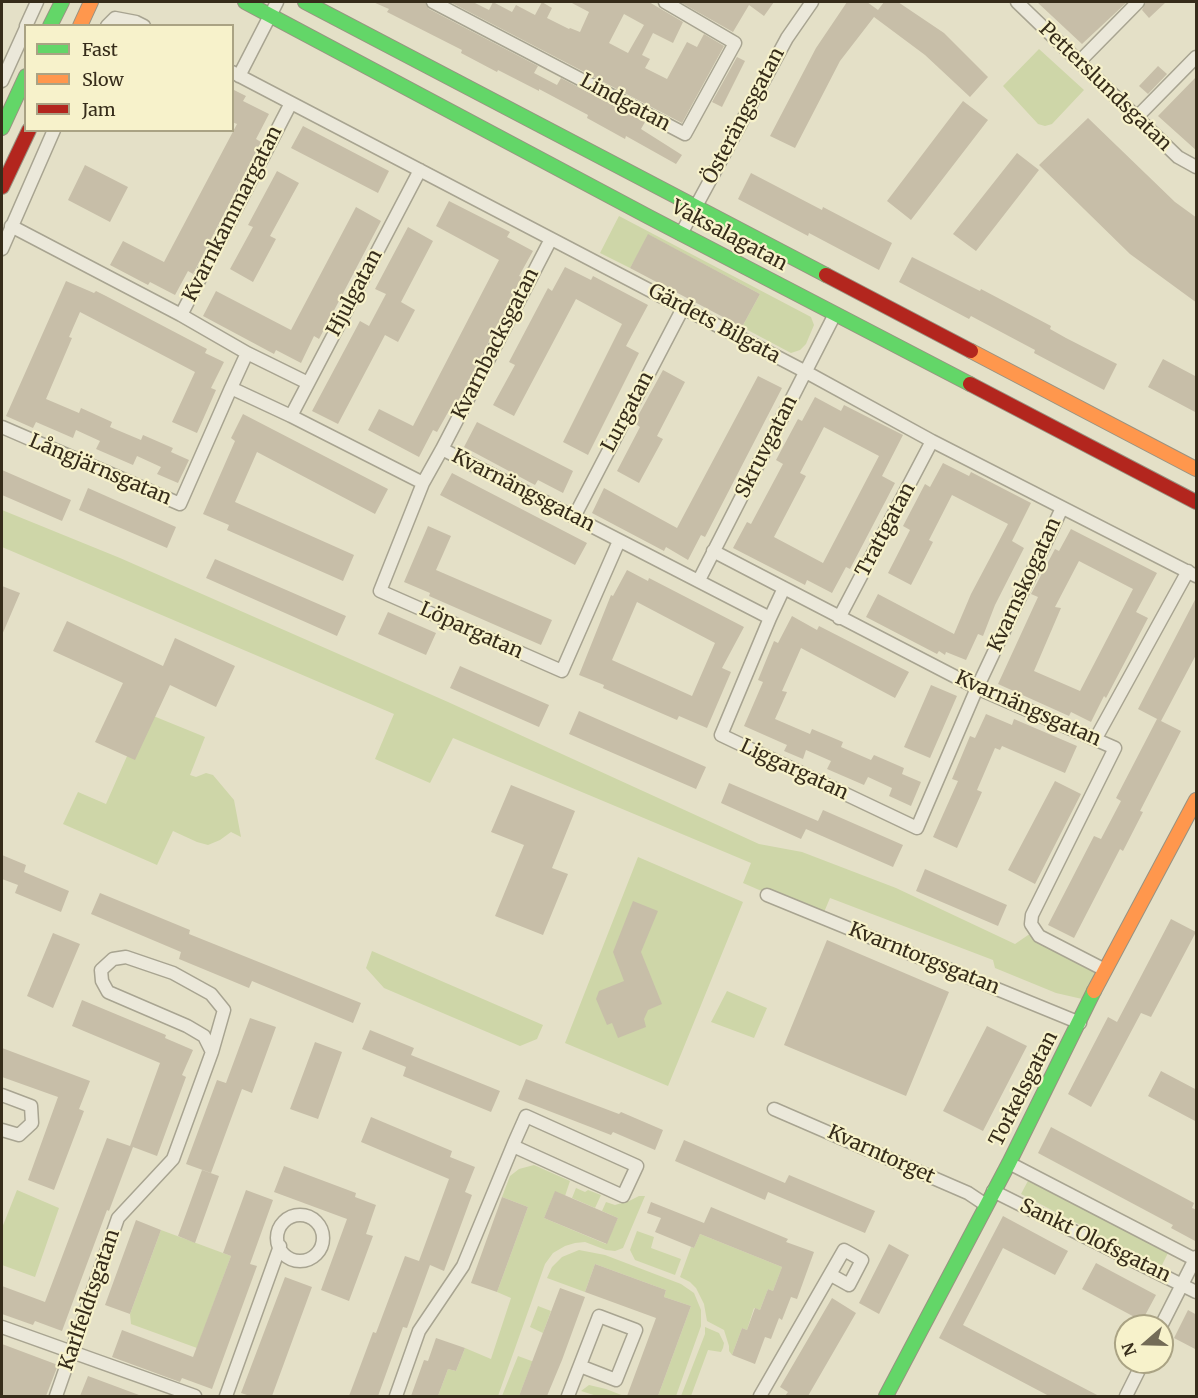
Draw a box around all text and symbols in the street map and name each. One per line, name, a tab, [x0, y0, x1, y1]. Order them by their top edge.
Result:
street label: Petterslundsgatan	[1034, 18, 1176, 156]
legend	[24, 24, 234, 132]
text: Fast	[82, 38, 118, 61]
street label: Österängsgatan	[698, 44, 790, 188]
text: Slow	[82, 68, 124, 91]
street label: Lindgatan	[576, 69, 674, 137]
text: Jam	[82, 98, 116, 121]
street label: Kvarnkammargatan	[178, 122, 288, 306]
street label: Vaksalagatan	[667, 195, 791, 277]
street label: Hjulgatan	[322, 246, 388, 340]
street label: Kvarnbacksgatan	[447, 264, 545, 424]
street label: Gärdets Bilgata	[644, 279, 784, 369]
street label: Lurgatan	[597, 368, 659, 456]
street label: Skruvgatan	[731, 392, 803, 502]
street label: Långjärnsgatan	[25, 429, 175, 511]
street label: Kvarnängsgatan	[448, 445, 598, 537]
street label: Trattgatan	[851, 479, 921, 581]
street label: Kvarnskogatan	[983, 514, 1067, 656]
street label: Löpargatan	[416, 598, 526, 664]
street label: Kvarnängsgatan	[951, 666, 1105, 752]
street label: Liggargatan	[736, 734, 852, 806]
street label: Kvarntorgsgatan	[845, 918, 1003, 1000]
street label: Torkelsgatan	[985, 1027, 1063, 1151]
street label: Kvarntorget	[824, 1121, 938, 1189]
street label: Sankt Olofsgatan	[1016, 1194, 1174, 1288]
street label: Karlfeldtsgatan	[55, 1226, 125, 1374]
north arrow	[1114, 1314, 1174, 1374]
text: N	[1117, 1340, 1141, 1359]

